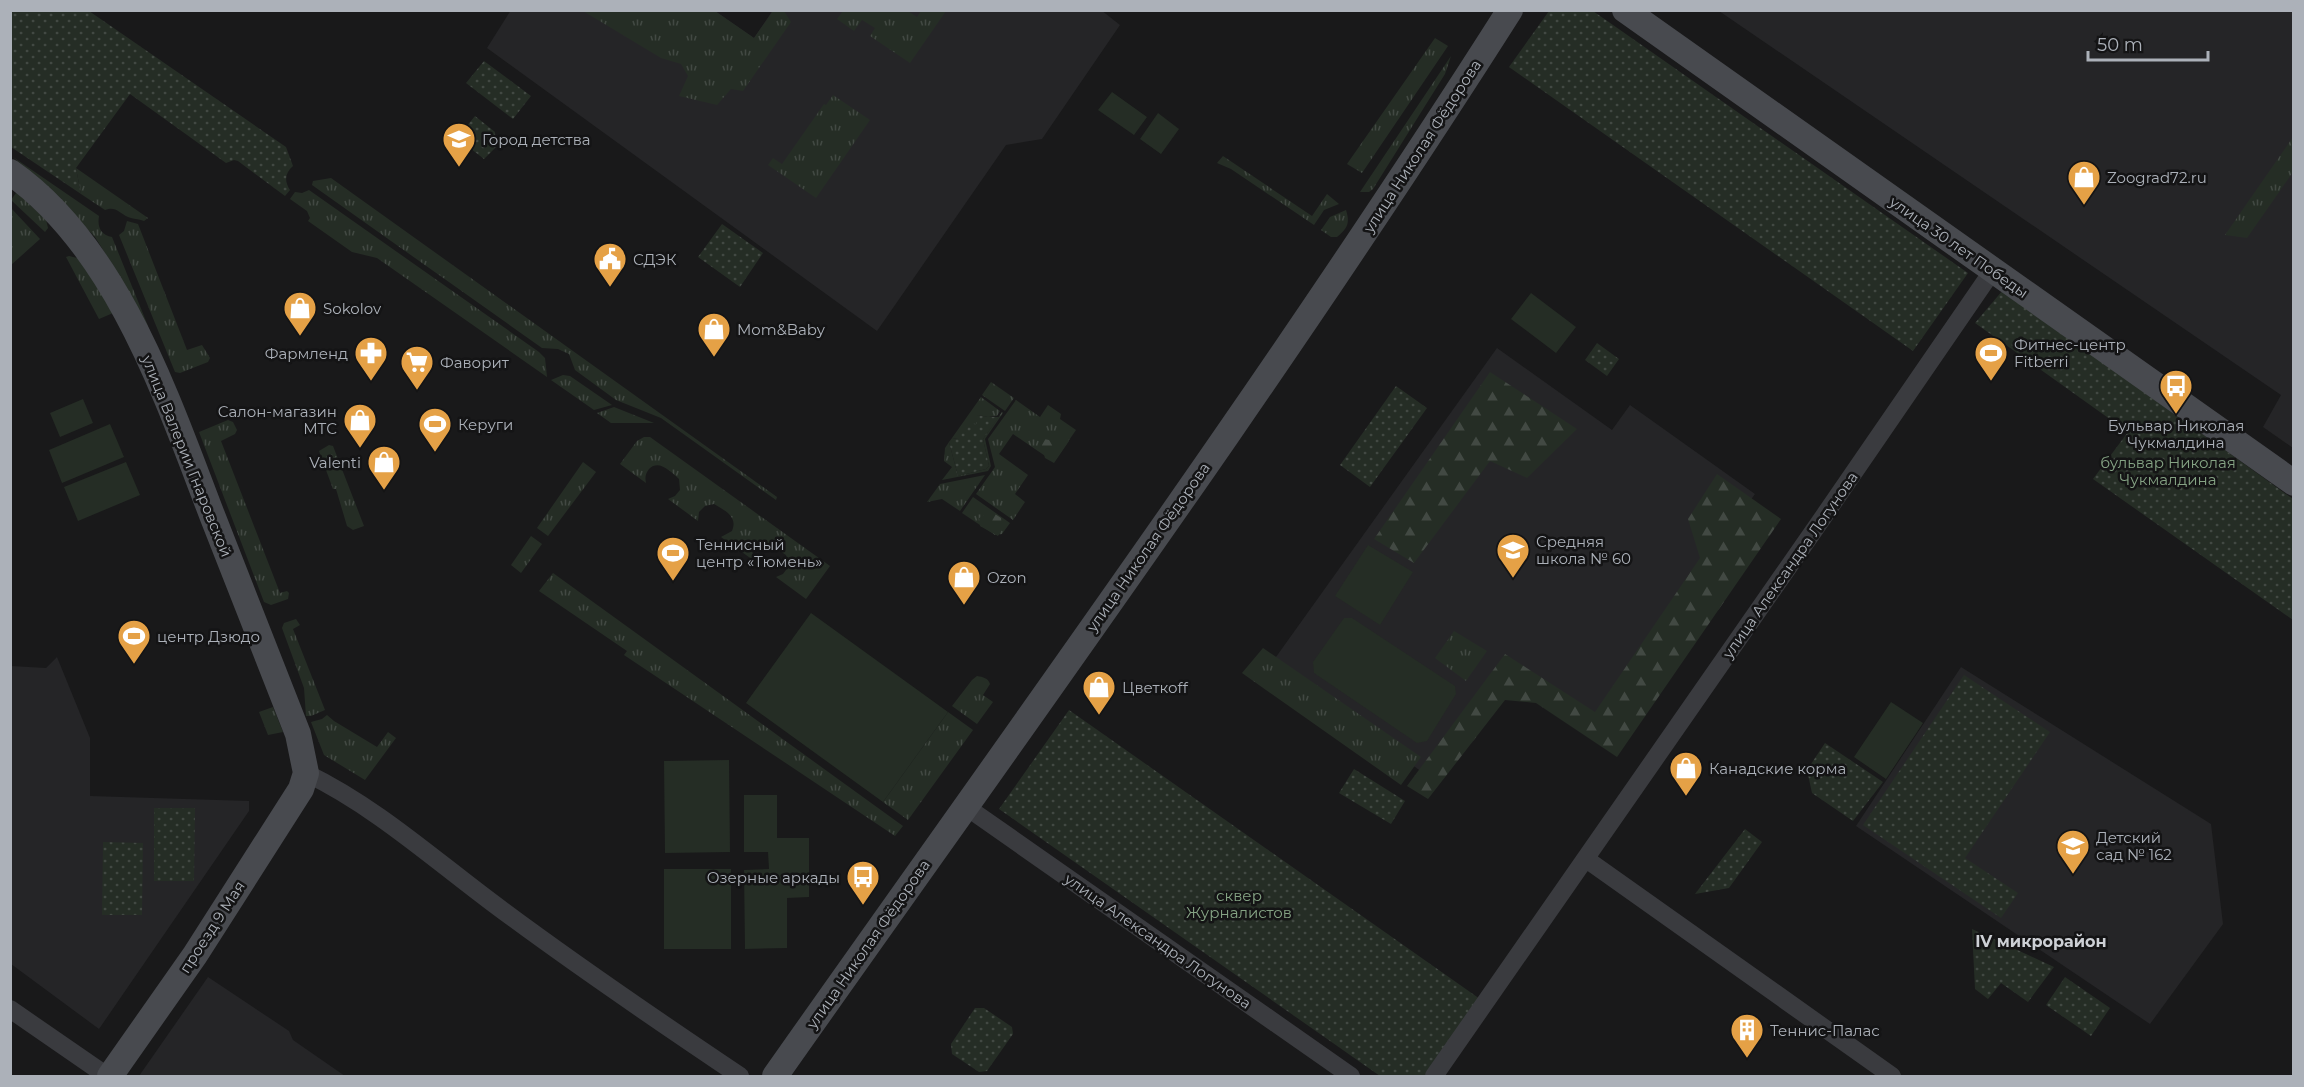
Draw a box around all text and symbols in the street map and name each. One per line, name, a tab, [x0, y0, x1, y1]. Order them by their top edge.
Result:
scale bar	[2088, 24, 2208, 62]
text: 50 m	[2097, 34, 2143, 56]
street label: улица Николая Фёдорова	[1358, 56, 1485, 237]
school or university icon: Город детства	[441, 121, 477, 168]
place label: Город детства	[482, 130, 591, 149]
shop icon: Zoograd72.ru	[2066, 159, 2102, 206]
place label: Zoograd72.ru	[2107, 168, 2207, 187]
street label: улица 30 лет Победы	[1885, 191, 2032, 302]
public building icon: СДЭК	[592, 241, 628, 288]
place label: СДЭК	[633, 250, 677, 269]
shop icon: Sokolov	[282, 290, 318, 337]
place label: Sokolov	[323, 299, 382, 318]
shop icon: Mom&Baby	[696, 311, 732, 358]
place label: Mom&Baby	[737, 320, 826, 339]
pharmacy icon: Фармленд	[353, 335, 389, 382]
sports icon: Фитнес-центр Fitberri	[1973, 335, 2009, 382]
place label: Фитнес-центр Fitberri	[2014, 335, 2126, 371]
place label: Фармленд	[265, 344, 348, 363]
supermarket icon: Фаворит	[399, 344, 435, 391]
street label: улица Валерии Гнаровской	[137, 352, 236, 560]
place label: Фаворит	[440, 353, 510, 372]
bus stop icon: Бульвар Николая Чукмалдина	[2158, 368, 2194, 415]
place label: Салон-магазин МТС	[218, 402, 337, 438]
shop icon: Салон-магазин МТС	[342, 402, 378, 449]
sports icon: Керуги	[417, 406, 453, 453]
place label: Керуги	[458, 415, 513, 434]
place label: Бульвар Николая Чукмалдина	[2108, 416, 2244, 452]
shop icon: Valenti	[366, 444, 402, 491]
place label: Valenti	[309, 453, 361, 472]
park label: бульвар Николая Чукмалдина	[2100, 453, 2236, 489]
street label: улица Николая Фёдорова	[1082, 459, 1214, 636]
street label: улица Александра Логунова	[1718, 468, 1862, 663]
school or university icon: Средняя школа № 60	[1495, 532, 1531, 579]
place label: Средняя школа № 60	[1536, 532, 1631, 568]
sports icon: Теннисный центр «Тюмень»	[655, 535, 691, 582]
place label: Теннисный центр «Тюмень»	[696, 535, 822, 571]
shop icon: Ozon	[946, 559, 982, 606]
place label: Ozon	[987, 568, 1027, 587]
sports icon: центр Дзюдо	[116, 618, 152, 665]
place label: центр Дзюдо	[157, 627, 260, 646]
shop icon: Цветкоff	[1081, 669, 1117, 716]
place label: Цветкоff	[1122, 678, 1189, 697]
shop icon: Канадские корма	[1668, 750, 1704, 797]
place label: Канадские корма	[1709, 759, 1846, 778]
school or university icon: Детский сад № 162	[2055, 828, 2091, 875]
place label: Детский сад № 162	[2096, 828, 2172, 864]
street label: улица Николая Фёдорова	[802, 856, 934, 1033]
bus stop icon: Озерные аркады	[845, 859, 881, 906]
place label: Озерные аркады	[707, 868, 840, 887]
street label: улица Александра Логунова	[1060, 869, 1255, 1013]
street label: проезд 9 Мая	[175, 877, 249, 977]
park label: сквер Журналистов	[1186, 886, 1292, 922]
district label: IV микрорайон	[1975, 932, 2107, 951]
building icon: Теннис-Палас	[1729, 1012, 1765, 1059]
place label: Теннис-Палас	[1770, 1021, 1880, 1040]

